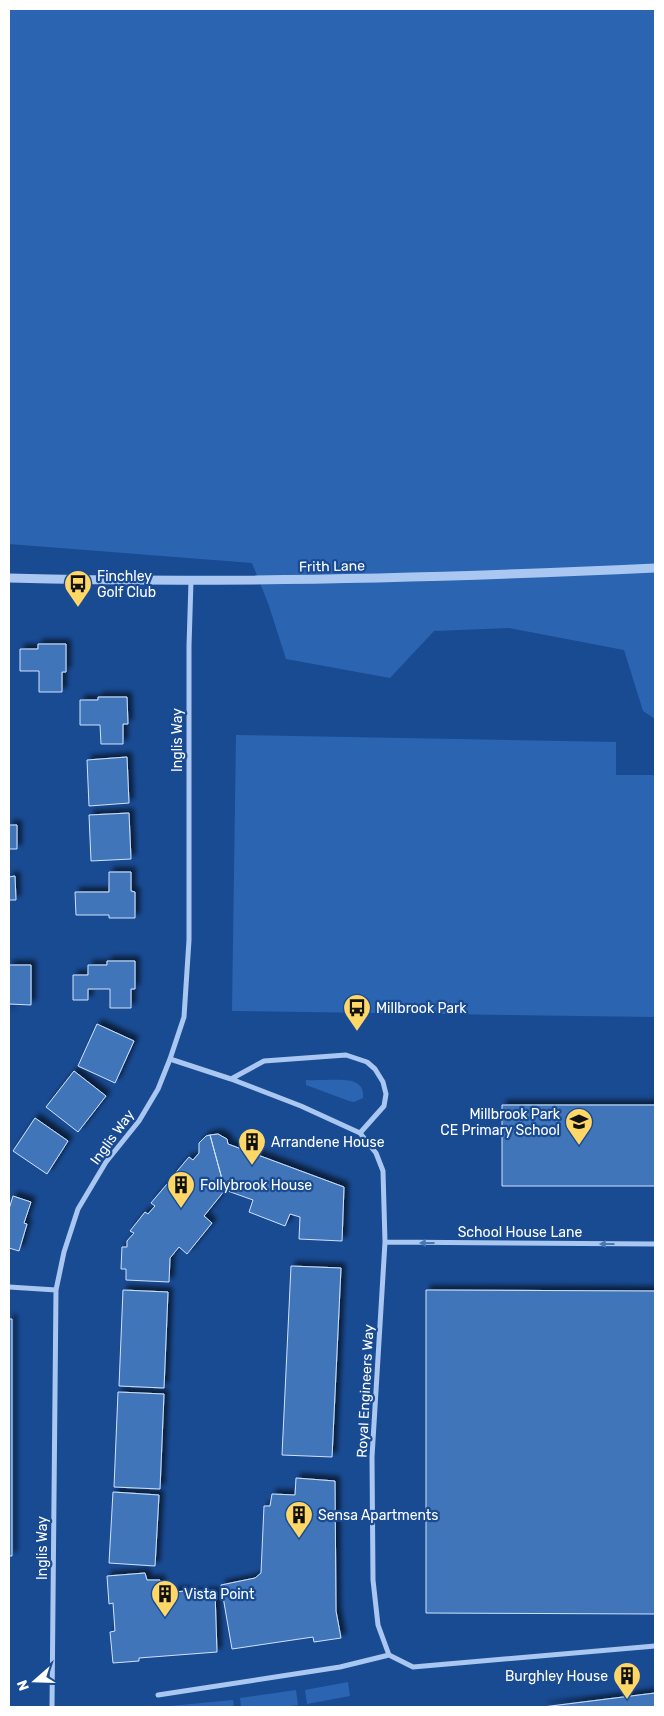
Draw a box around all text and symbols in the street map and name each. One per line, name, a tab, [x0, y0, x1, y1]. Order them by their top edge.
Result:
street label: Frith Lane	[299, 557, 365, 576]
place label: Finchley Golf Club	[97, 568, 156, 601]
bus stop icon: Finchley Golf Club	[63, 569, 93, 608]
street label: Inglis Way	[169, 708, 186, 772]
bus stop icon: Millbrook Park	[342, 993, 372, 1032]
place label: Millbrook Park	[376, 1000, 467, 1017]
street label: Inglis Way	[87, 1106, 138, 1168]
place label: Millbrook Park CE Primary School	[440, 1106, 561, 1139]
school or university icon: Millbrook Park CE Primary School	[564, 1107, 594, 1146]
building icon: Arrandene House	[237, 1127, 267, 1166]
place label: Arrandene House	[271, 1134, 385, 1151]
building icon: Follybrook House	[166, 1170, 196, 1209]
place label: Follybrook House	[200, 1177, 312, 1194]
street label: School House Lane	[458, 1224, 582, 1241]
one-way arrow	[418, 1239, 434, 1247]
one-way arrow	[598, 1240, 614, 1248]
street label: Royal Engineers Way	[354, 1324, 377, 1458]
building icon: Sensa Apartments	[284, 1500, 314, 1539]
place label: Sensa Apartments	[318, 1507, 439, 1524]
street label: Inglis Way	[34, 1516, 51, 1580]
building icon: Vista Point	[150, 1579, 180, 1618]
place label: Vista Point	[184, 1586, 255, 1603]
north arrow	[10, 1656, 60, 1706]
building icon: Burghley House	[612, 1661, 642, 1700]
place label: Burghley House	[505, 1668, 608, 1685]
text: N	[14, 1678, 33, 1693]

